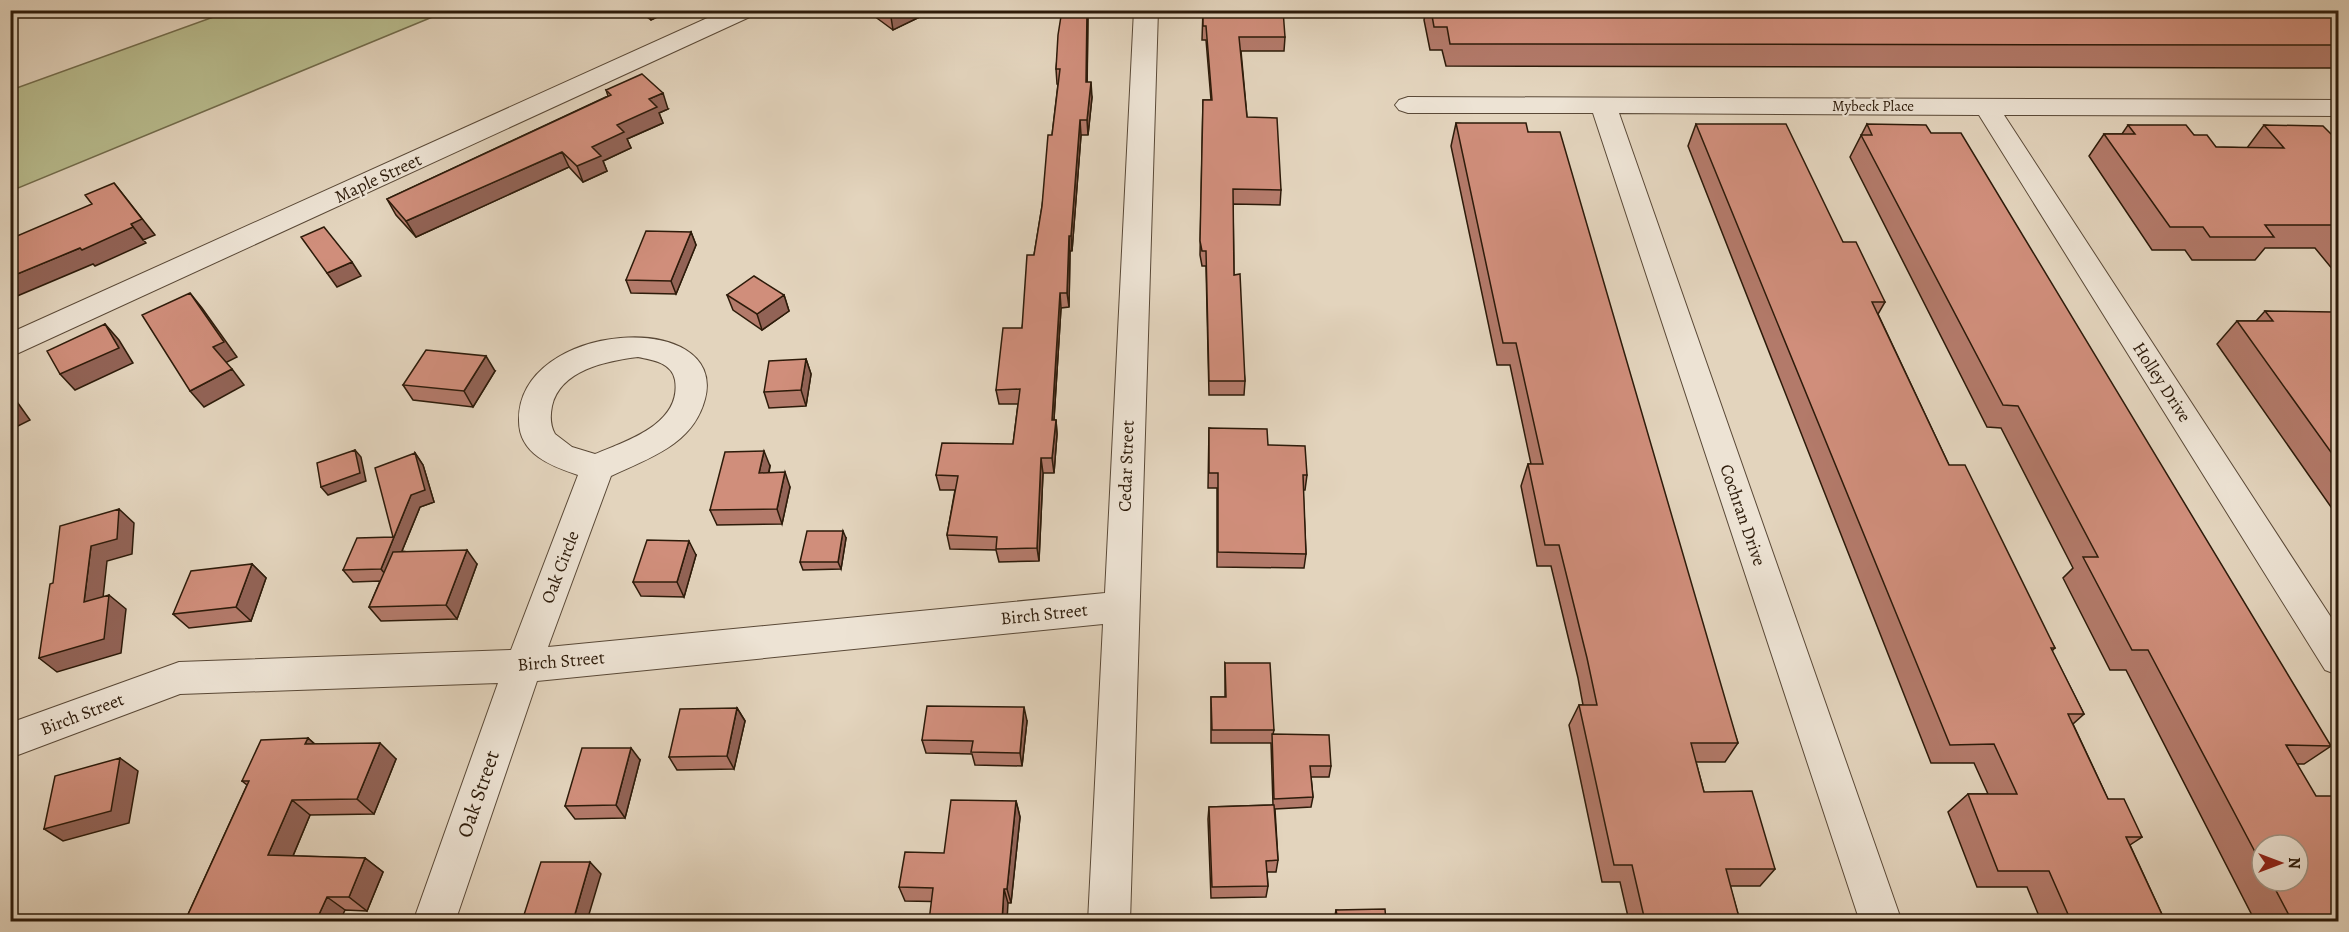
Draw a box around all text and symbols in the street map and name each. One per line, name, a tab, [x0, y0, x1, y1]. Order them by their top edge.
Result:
street label: Mybeck Place	[1832, 96, 1914, 116]
street label: Maple Street	[331, 147, 425, 209]
street label: Holley Drive	[2127, 337, 2197, 427]
street label: Cedar Street	[1112, 420, 1140, 512]
street label: Cochran Drive	[1714, 461, 1772, 569]
street label: Oak Circle	[535, 527, 585, 607]
street label: Birch Street	[999, 597, 1089, 631]
street label: Birch Street	[516, 645, 606, 677]
street label: Birch Street	[37, 687, 127, 741]
street label: Oak Street	[450, 747, 506, 841]
north arrow	[2250, 833, 2310, 893]
text: N	[2283, 857, 2305, 869]

